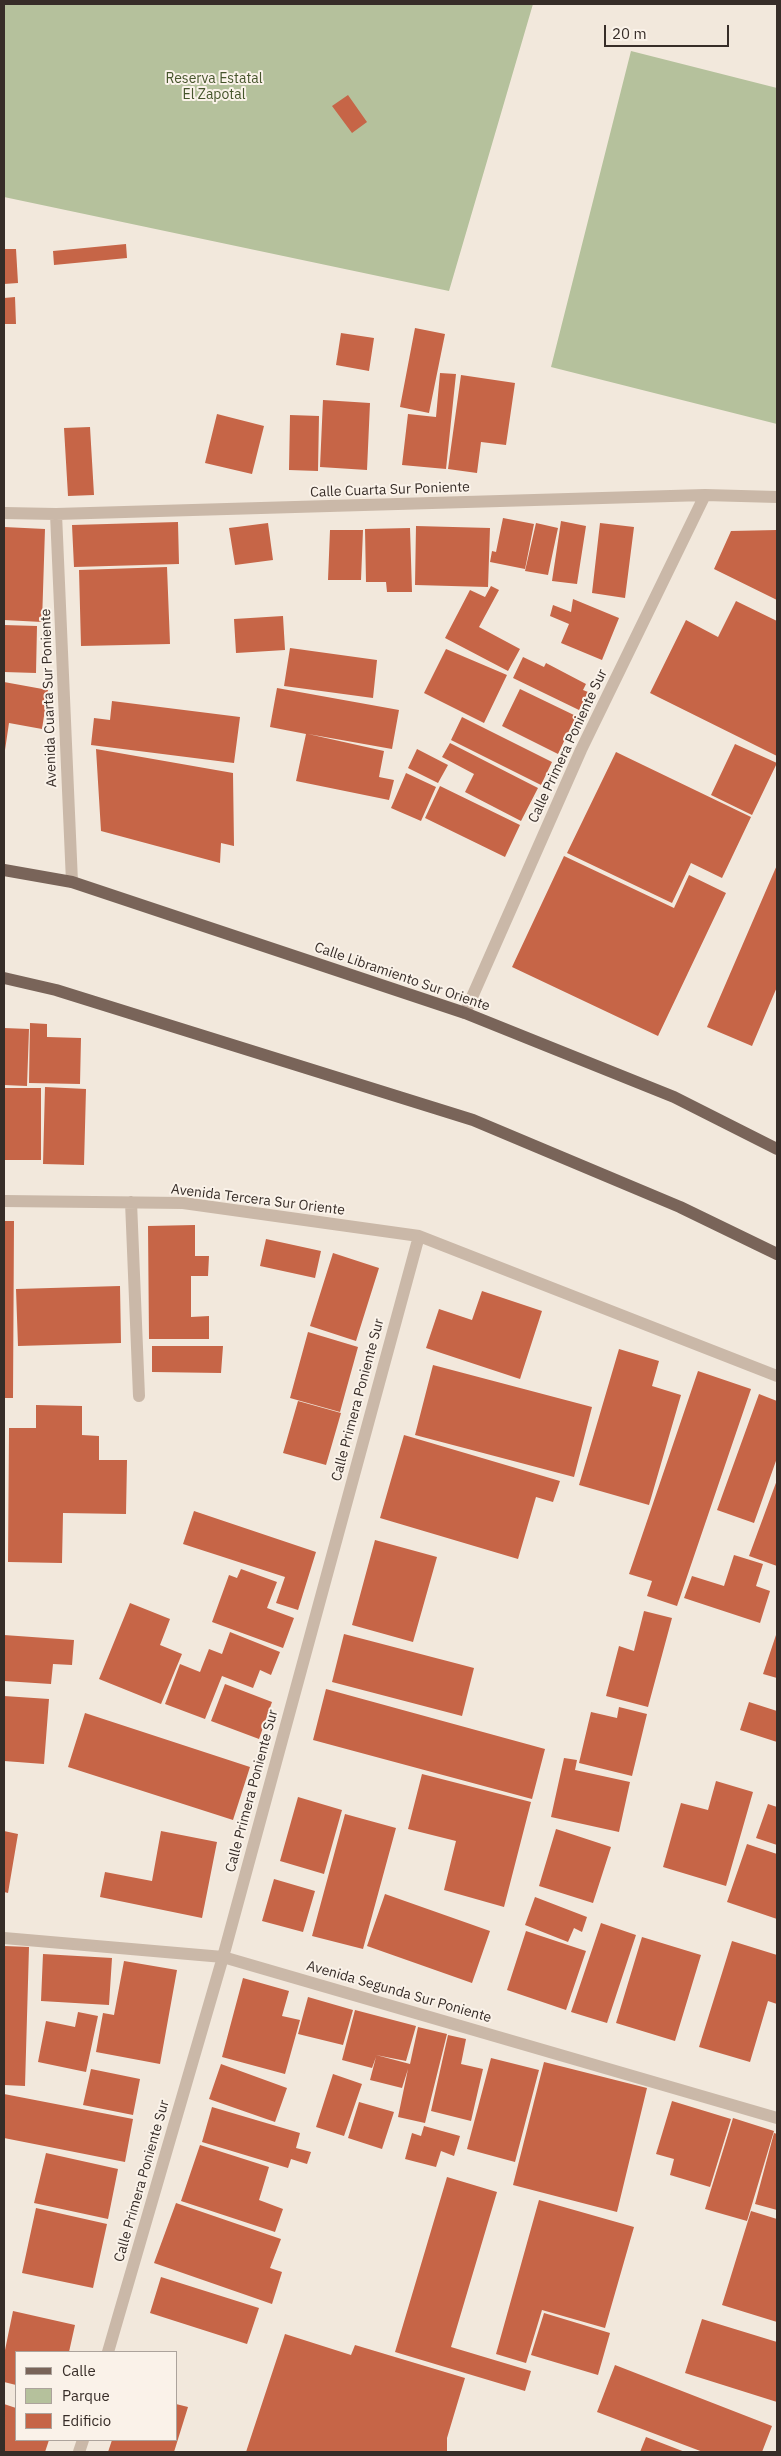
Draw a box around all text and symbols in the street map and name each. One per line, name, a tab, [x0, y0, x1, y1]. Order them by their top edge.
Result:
scale bar	[606, 15, 731, 47]
text: 20 m	[612, 24, 647, 43]
park label: Reserva Estatal El Zapotal	[165, 71, 263, 104]
street label: Calle Cuarta Sur Poniente	[310, 479, 470, 501]
street label: Avenida Cuarta Sur Poniente	[37, 608, 61, 788]
street label: Calle Primera Poniente Sur	[525, 666, 611, 826]
street label: Calle Libramiento Sur Oriente	[312, 939, 492, 1015]
street label: Avenida Tercera Sur Oriente	[170, 1181, 346, 1219]
street label: Calle Primera Poniente Sur	[328, 1317, 388, 1483]
street label: Calle Primera Poniente Sur	[222, 1708, 282, 1874]
street label: Avenida Segunda Sur Poniente	[305, 1958, 493, 2026]
street label: Calle Primera Poniente Sur	[111, 2098, 173, 2264]
legend	[15, 2351, 178, 2441]
text: Calle	[62, 2361, 96, 2380]
text: Parque	[62, 2386, 110, 2405]
text: Edificio	[62, 2411, 111, 2430]

